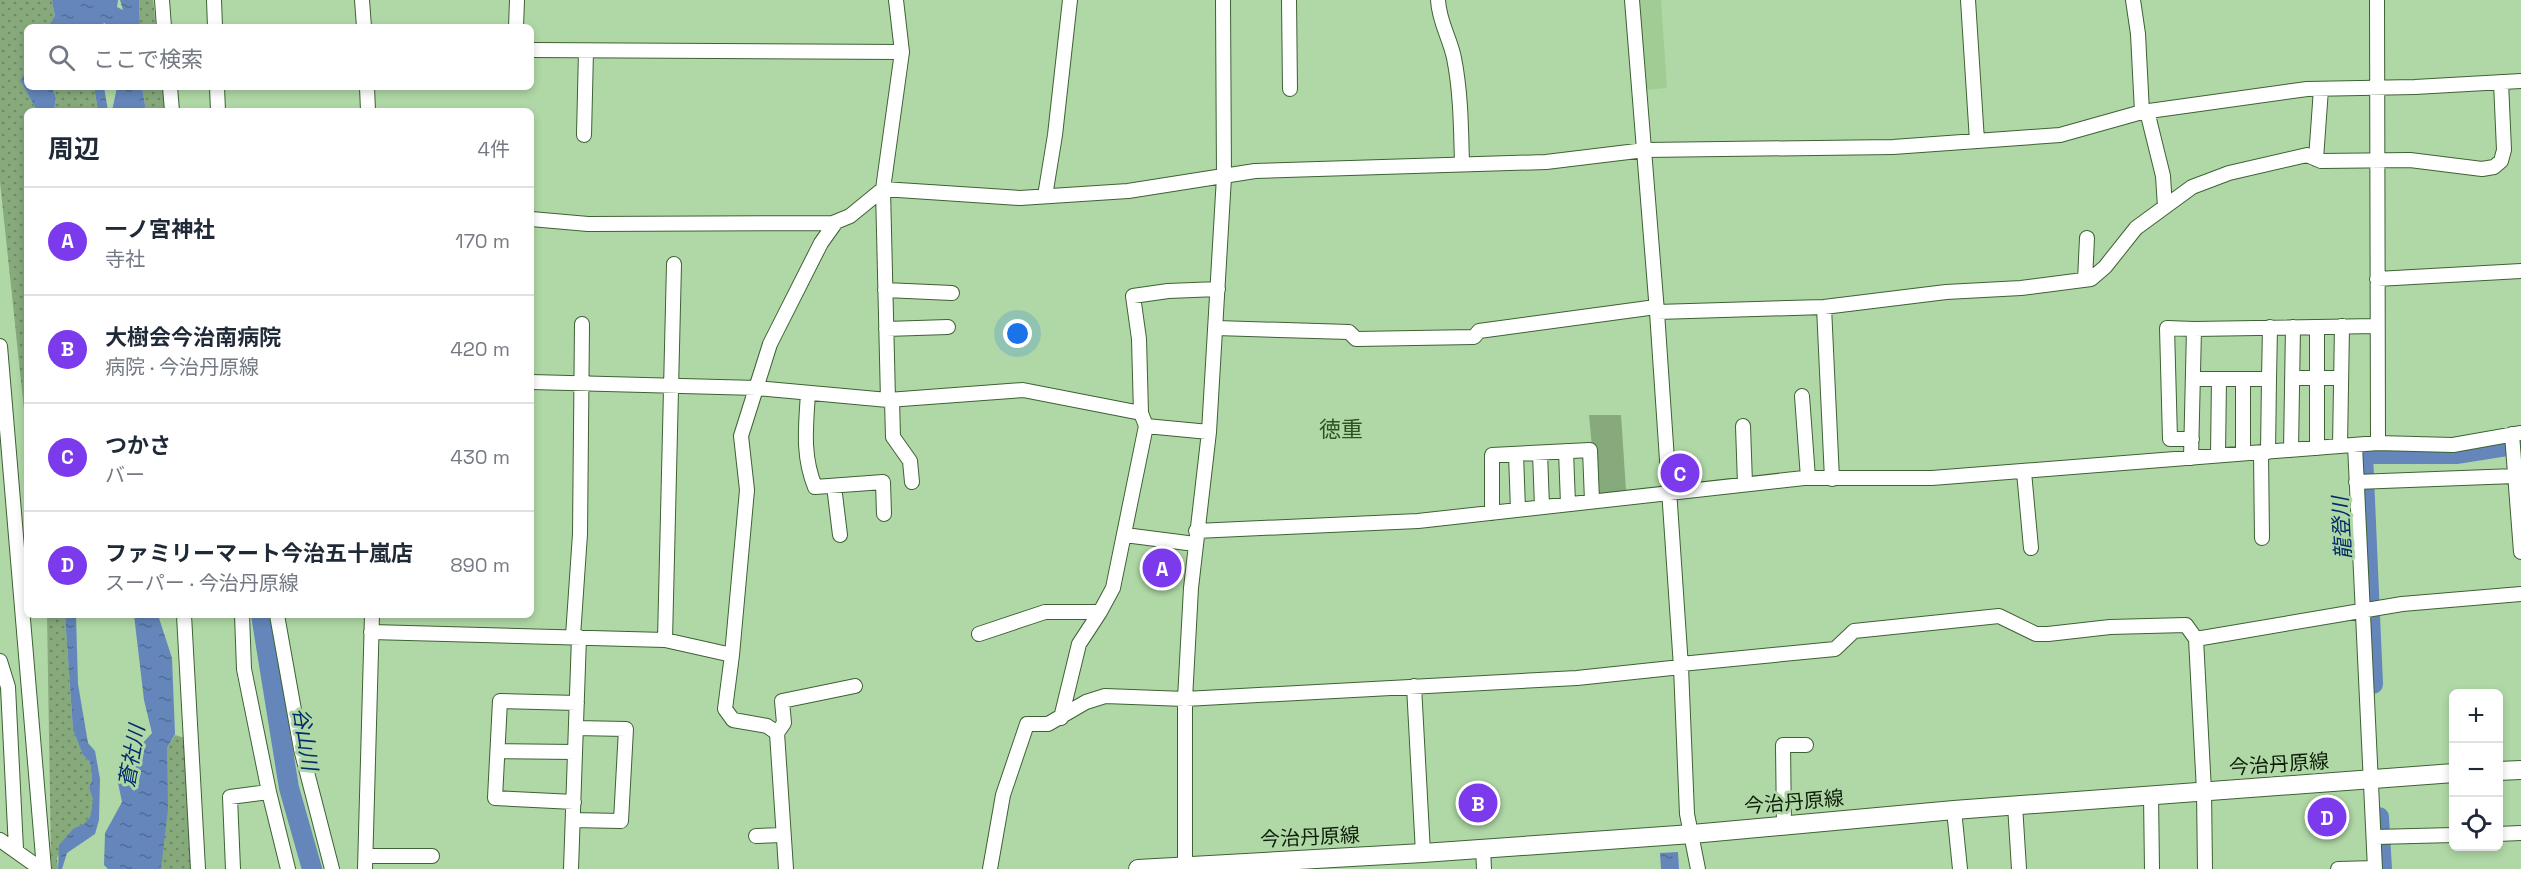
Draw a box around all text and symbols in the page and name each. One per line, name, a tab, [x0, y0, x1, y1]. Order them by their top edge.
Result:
search box	[24, 24, 534, 90]
icon: search	[45, 41, 78, 74]
text: ここで検索	[93, 45, 203, 73]
text: 周辺	[48, 132, 100, 166]
text: 4件	[478, 136, 510, 162]
text: 一ノ宮神社	[105, 215, 215, 243]
text: A	[61, 228, 74, 254]
text: 170 m	[455, 228, 510, 254]
text: 寺社	[105, 246, 145, 272]
your location	[1003, 319, 1032, 348]
text: 大樹会今治南病院	[105, 323, 281, 351]
text: B	[61, 336, 74, 362]
text: 420 m	[450, 336, 510, 362]
text: 病院 · 今治丹原線	[105, 354, 259, 380]
district label: 徳重	[1319, 415, 1363, 443]
text: つかさ	[105, 431, 171, 459]
text: C	[61, 444, 74, 470]
text: 430 m	[450, 444, 510, 470]
pin: C	[1660, 450, 1700, 496]
text: バー	[105, 462, 145, 488]
water label: 龍登川	[2326, 494, 2357, 560]
text: ファミリーマート今治五十嵐店	[105, 539, 413, 567]
pin: A	[1142, 546, 1182, 590]
text: D	[61, 552, 74, 578]
text: 890 m	[450, 552, 510, 578]
text: スーパー · 今治丹原線	[105, 570, 299, 596]
map controls	[2449, 689, 2503, 851]
button: +	[2449, 689, 2503, 743]
water label: 谷山川	[287, 706, 324, 774]
water label: 蒼社川	[113, 721, 151, 789]
button: −	[2449, 743, 2503, 797]
street label: 今治丹原線	[2228, 748, 2330, 780]
pin: B	[1458, 780, 1498, 826]
street label: 今治丹原線	[1743, 785, 1845, 819]
pin: D	[2308, 794, 2346, 840]
button: locate	[2449, 797, 2503, 851]
street label: 今治丹原線	[1259, 821, 1361, 853]

